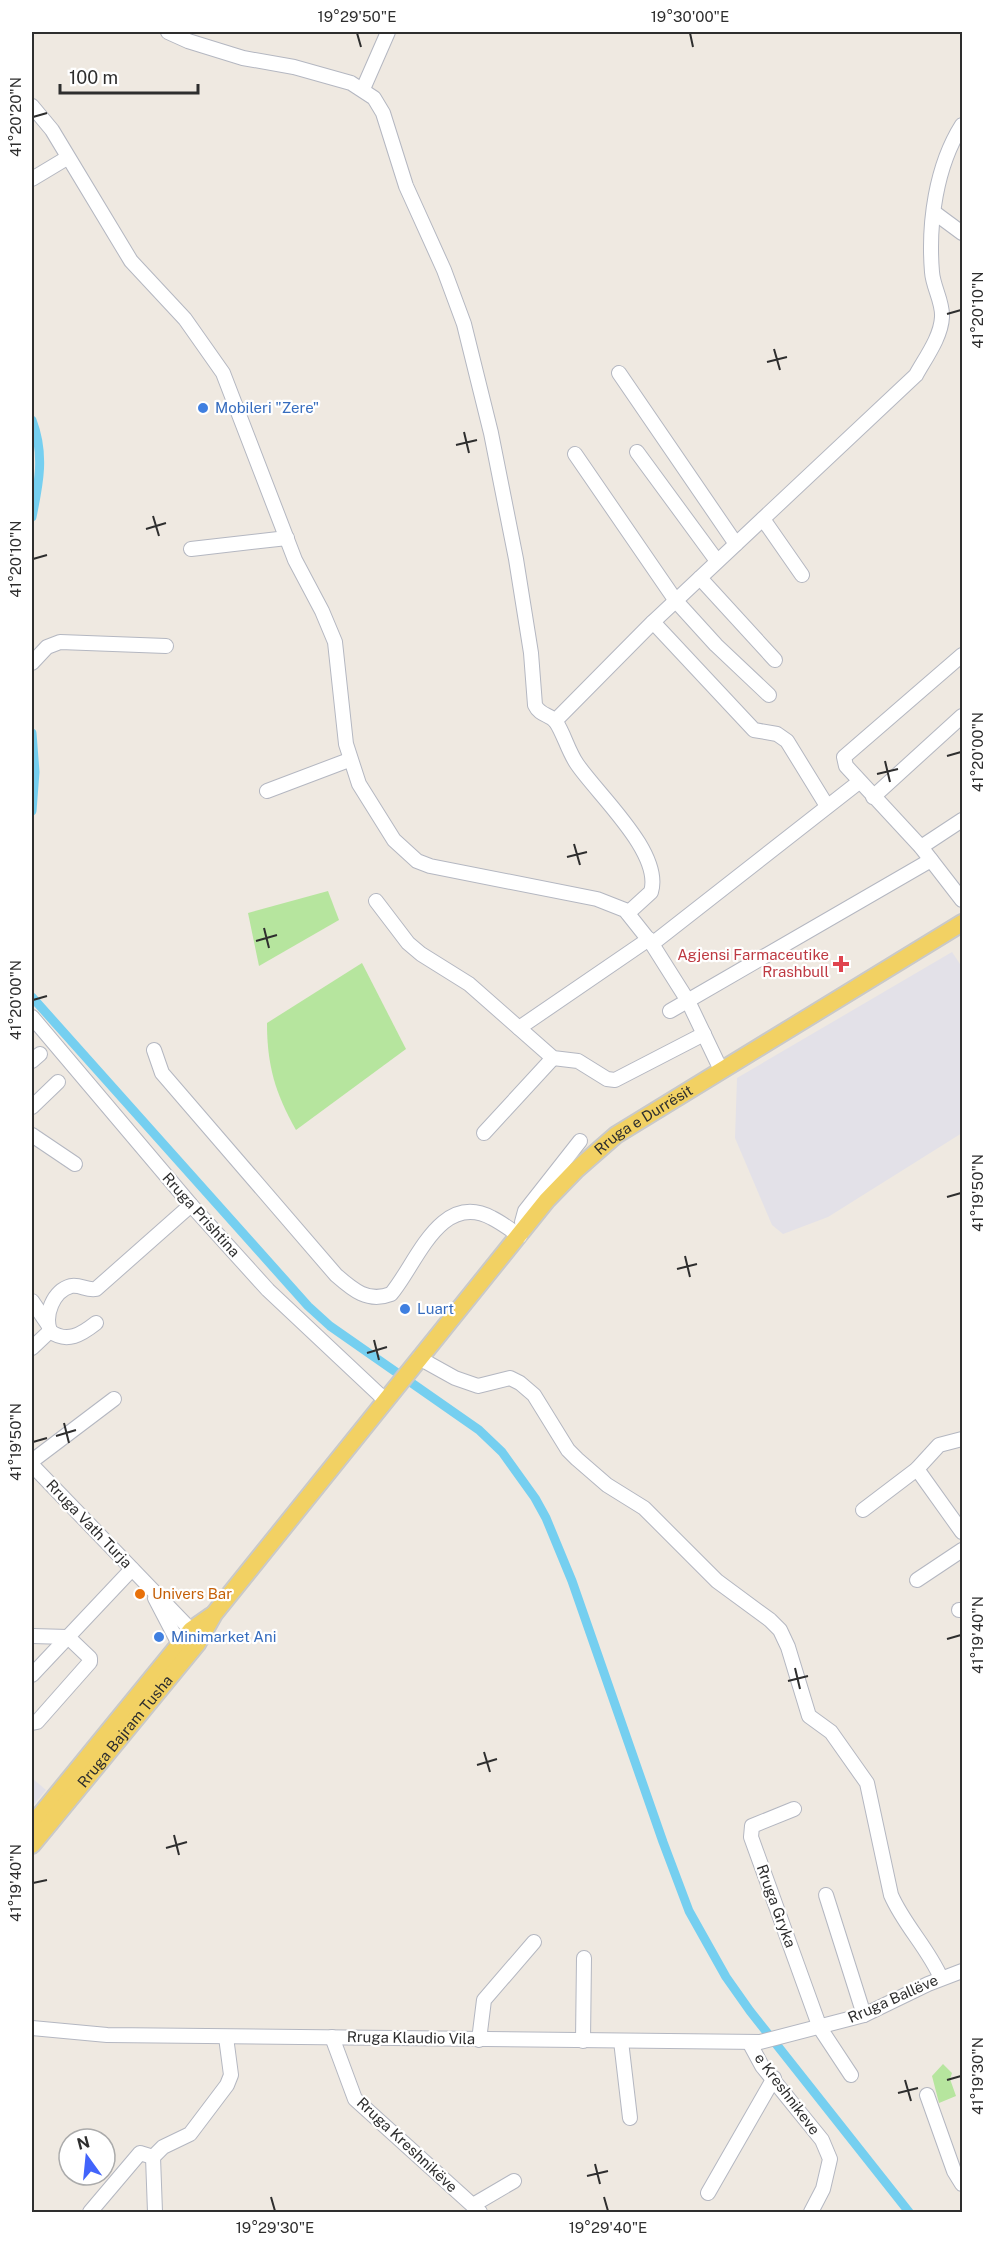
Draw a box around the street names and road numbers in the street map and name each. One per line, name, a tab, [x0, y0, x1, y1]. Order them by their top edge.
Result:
street label: Rruga e Durrësit	[591, 1081, 696, 1158]
street label: Rruga Prishtina	[159, 1169, 244, 1260]
street label: Rruga Vath Turja	[43, 1476, 136, 1571]
street label: Rruga Bajram Tusha	[74, 1672, 176, 1791]
street label: Rruga Gryka	[754, 1862, 799, 1950]
street label: Rruga Ballëve	[845, 1971, 940, 2026]
street label: Rruga Klaudio Vila	[347, 2028, 475, 2047]
street label: e Kreshnikeve	[751, 2050, 824, 2138]
street label: Rruga Kreshnikëve	[354, 2094, 461, 2196]

